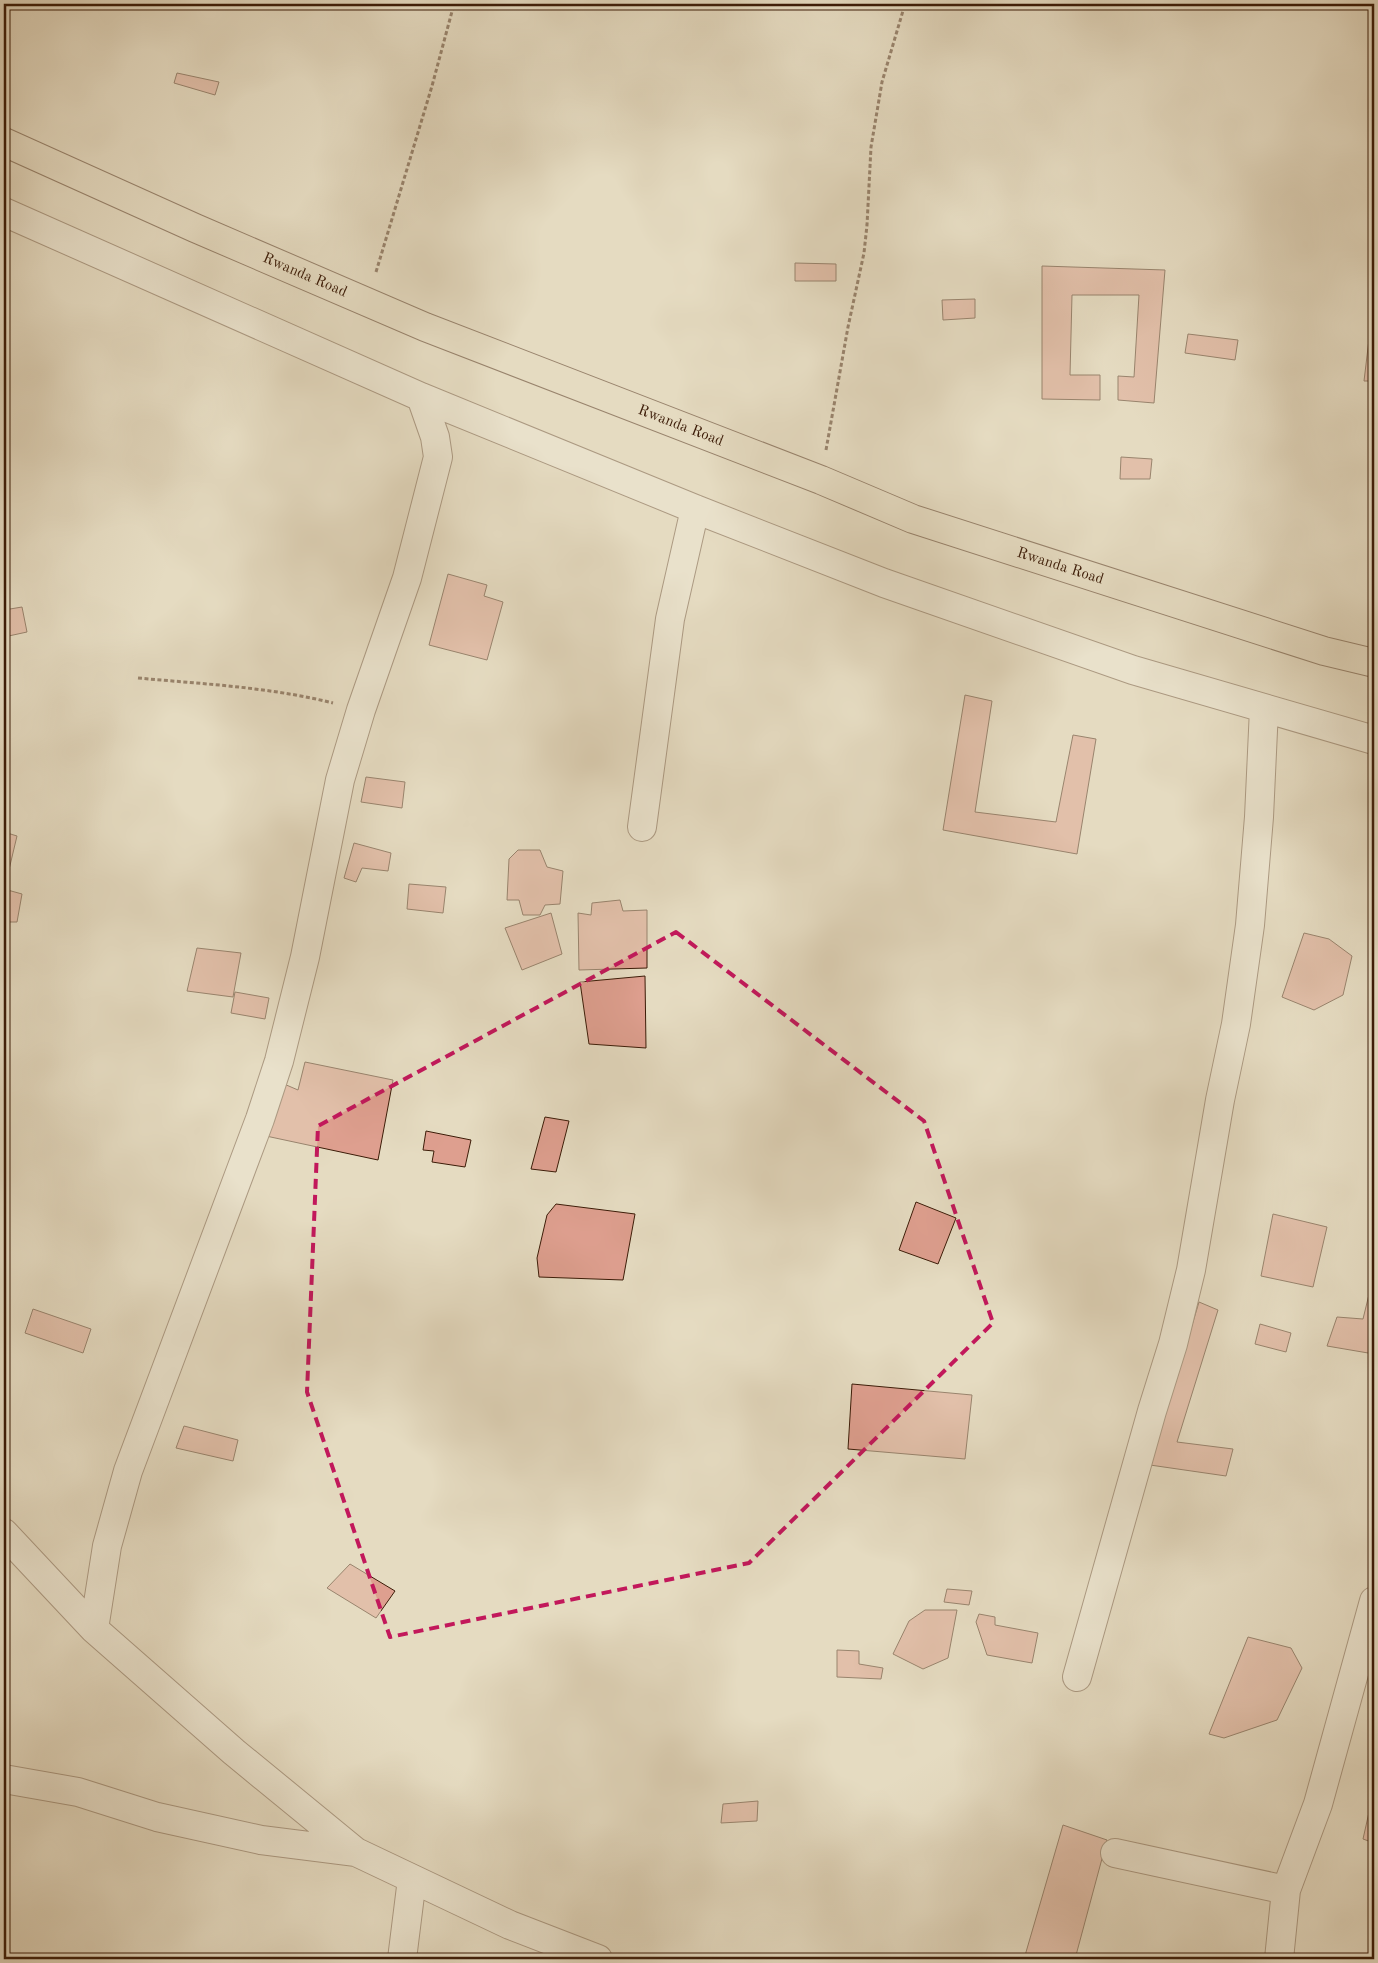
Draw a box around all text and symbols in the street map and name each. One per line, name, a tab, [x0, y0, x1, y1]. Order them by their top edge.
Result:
street label: Rwanda Road	[260, 251, 349, 300]
street label: Rwanda Road	[636, 403, 726, 449]
street label: Rwanda Road	[1015, 545, 1106, 587]

